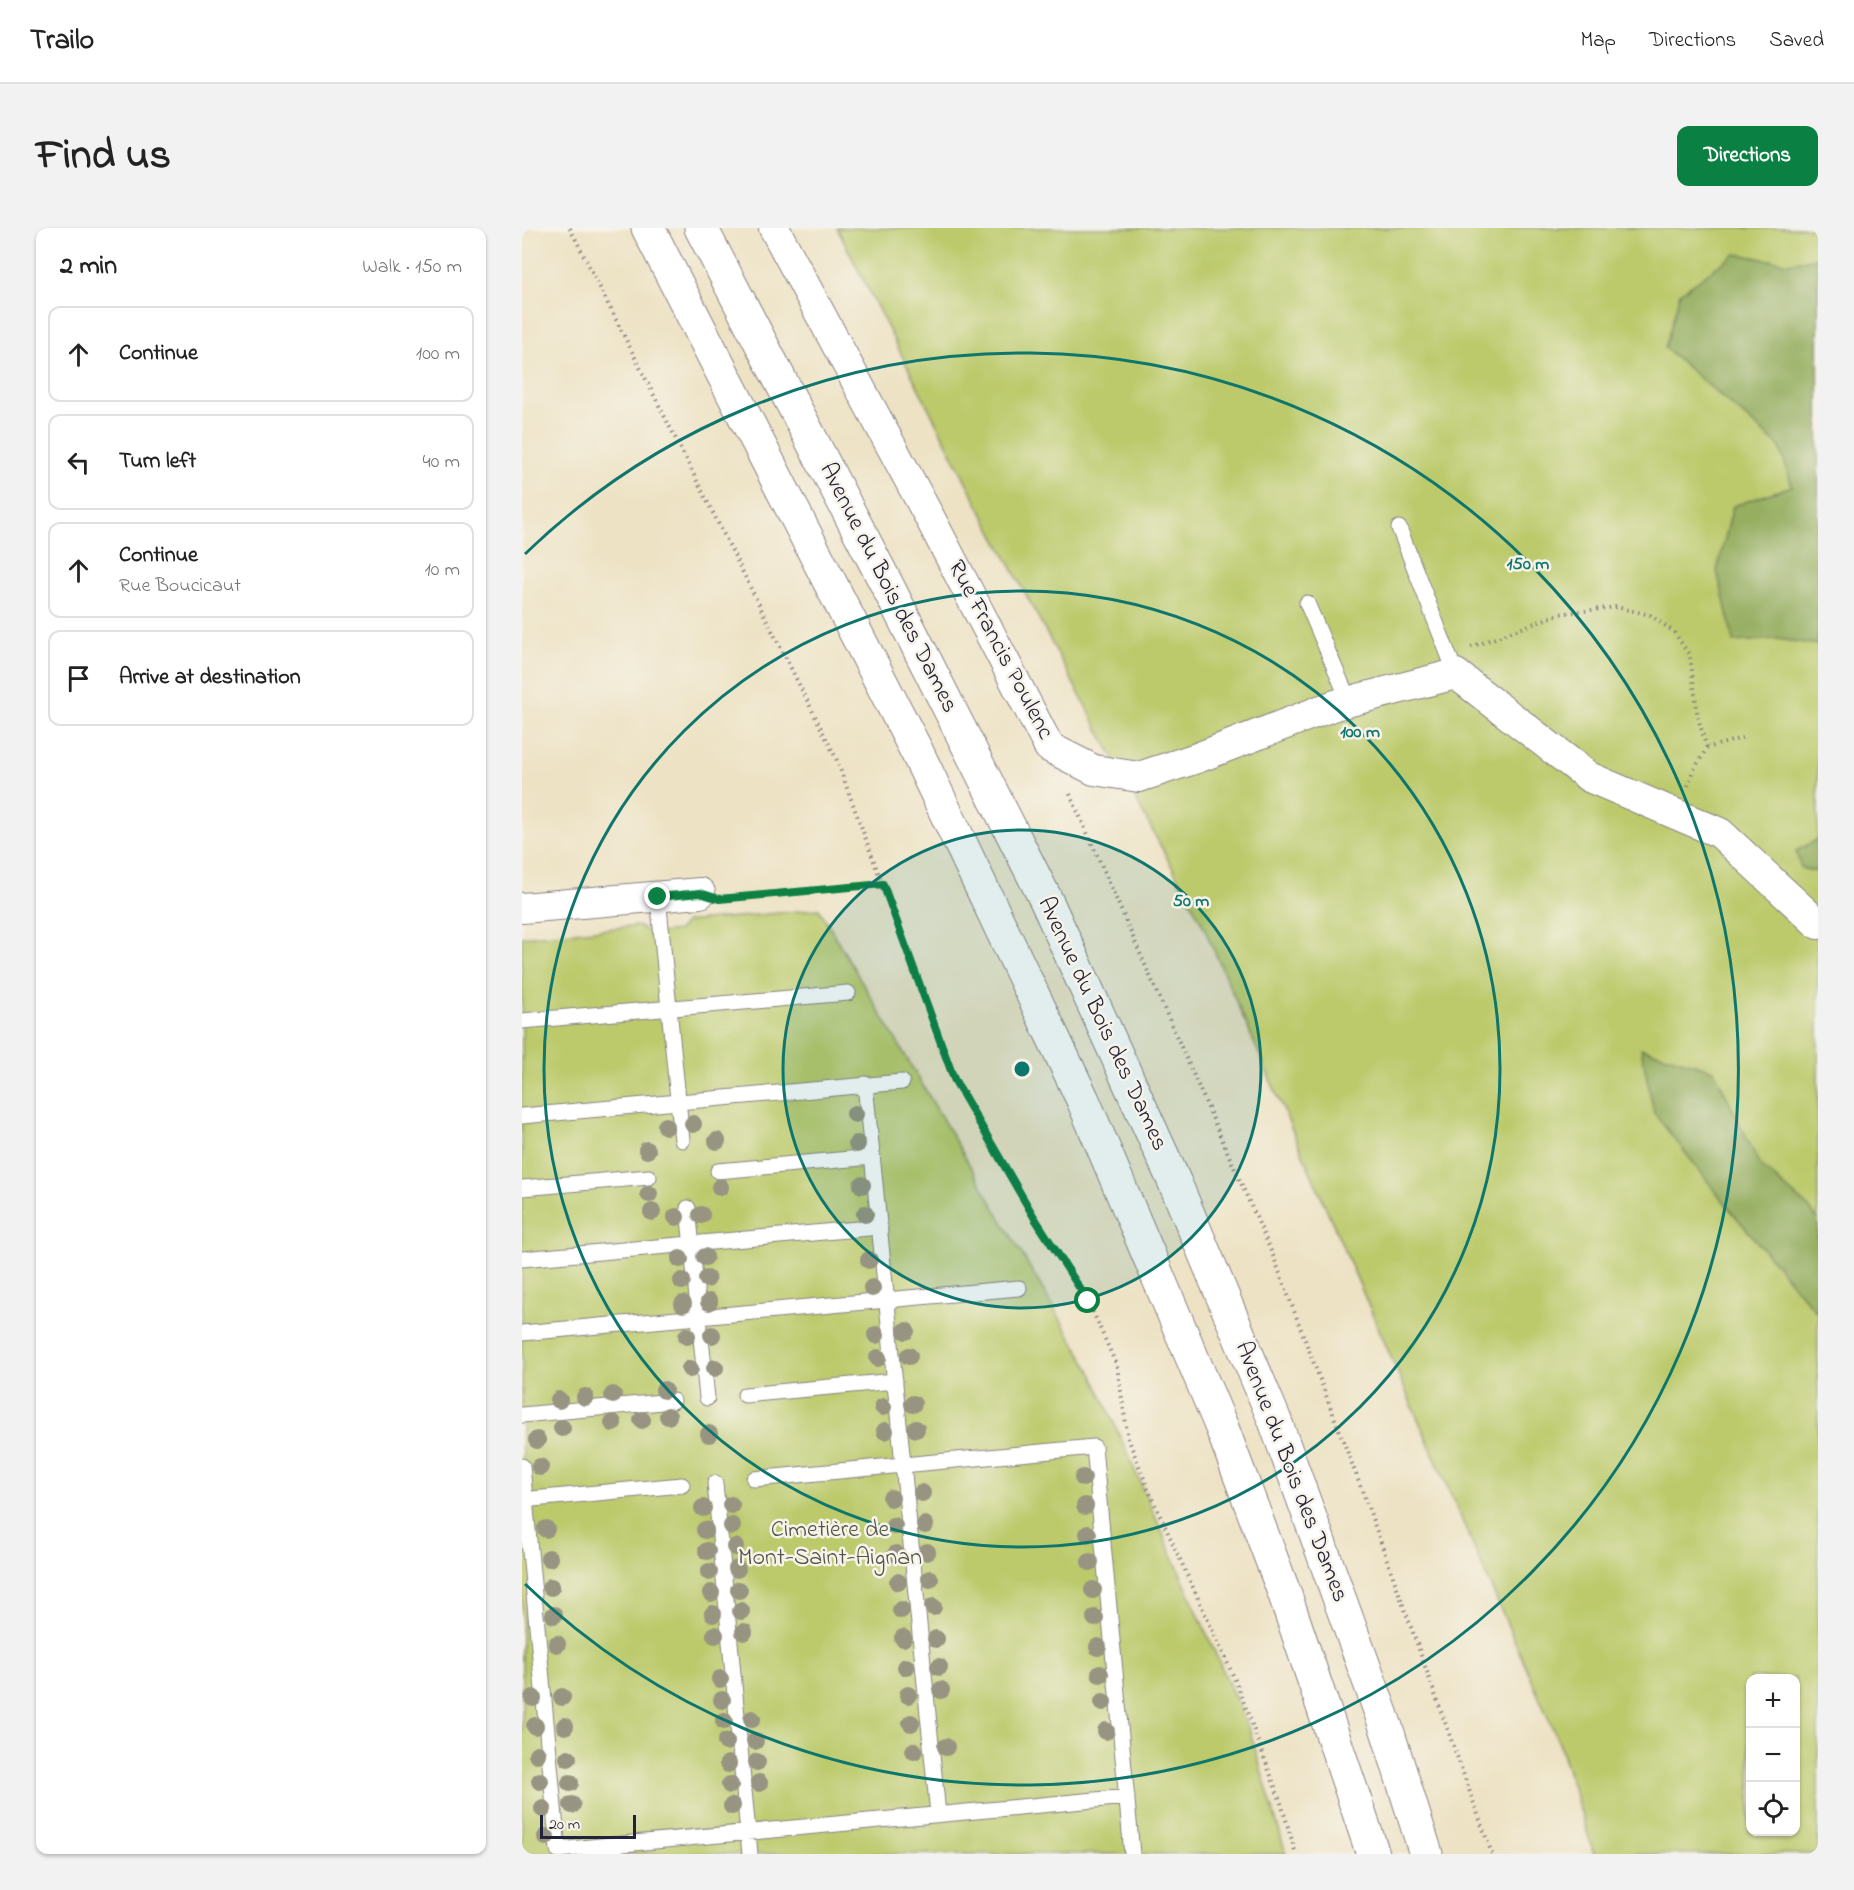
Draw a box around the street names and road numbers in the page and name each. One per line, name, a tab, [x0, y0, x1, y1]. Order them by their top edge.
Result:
street label: Avenue du Bois des Dames	[810, 457, 966, 719]
street label: Rue Francis Poulenc	[938, 554, 1062, 746]
street label: Avenue du Bois des Dames	[1028, 891, 1176, 1157]
street label: Avenue du Bois des Dames	[1225, 1337, 1357, 1607]

